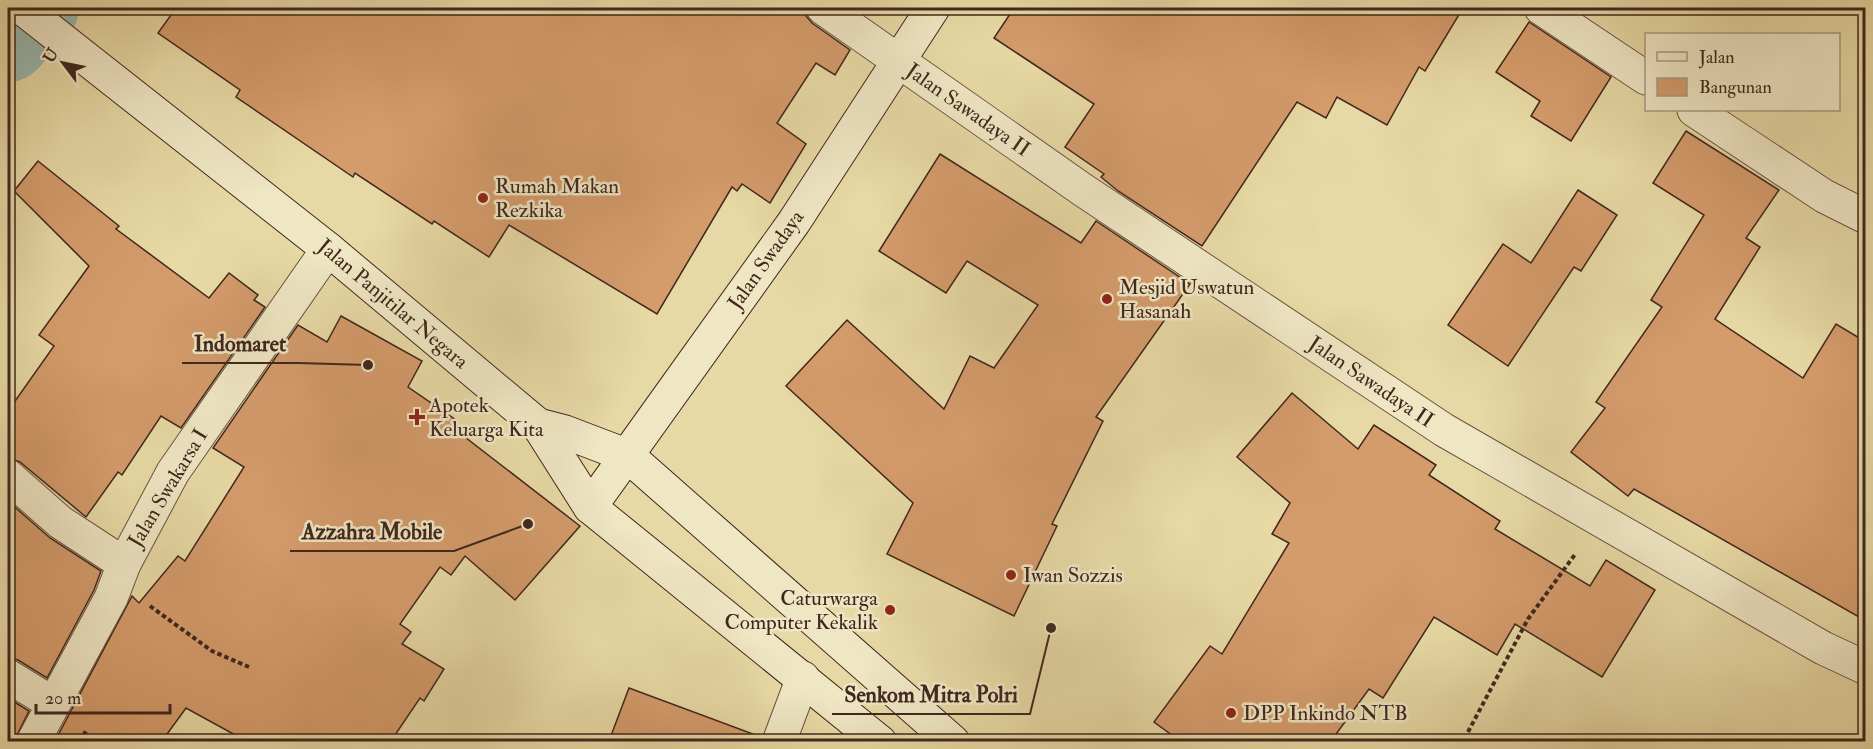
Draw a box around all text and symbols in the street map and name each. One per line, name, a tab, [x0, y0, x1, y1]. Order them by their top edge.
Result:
north arrow	[33, 33, 93, 93]
legend	[1645, 33, 1840, 111]
text: U	[39, 44, 63, 67]
text: Jalan	[1698, 46, 1735, 69]
street label: Jalan Sawadaya II	[900, 57, 1035, 163]
text: Bangunan	[1699, 76, 1772, 99]
place label: Rumah Makan Rezkika	[495, 173, 619, 224]
marker: Rumah Makan Rezkika	[476, 191, 490, 205]
street label: Jalan Swadaya	[721, 205, 810, 316]
street label: Jalan Panjitilar Negara	[311, 232, 474, 375]
place label: Mesjid Uswatun Hasanah	[1119, 274, 1255, 325]
marker: Mesjid Uswatun Hasanah	[1100, 292, 1114, 306]
callout: Indomaret	[182, 323, 298, 363]
text: Indomaret	[194, 330, 287, 358]
street label: Jalan Sawadaya II	[1302, 330, 1439, 434]
place label: Apotek Keluarga Kita	[428, 392, 544, 443]
marker: Apotek Keluarga Kita	[410, 410, 424, 424]
street label: Jalan Swakarsa I	[121, 424, 214, 553]
callout: Azzahra Mobile	[290, 511, 454, 551]
text: Azzahra Mobile	[301, 518, 443, 546]
place label: Iwan Sozzis	[1023, 562, 1123, 589]
marker: Iwan Sozzis	[1004, 568, 1018, 582]
place label: Caturwarga Computer Kekalik	[724, 585, 878, 636]
marker: Caturwarga Computer Kekalik	[883, 603, 897, 617]
callout: Senkom Mitra Polri	[832, 674, 1030, 714]
scale bar	[36, 677, 170, 715]
text: Senkom Mitra Polri	[844, 681, 1018, 709]
text: 20 m	[45, 687, 81, 710]
place label: DPP Inkindo NTB	[1243, 700, 1408, 727]
marker: DPP Inkindo NTB	[1224, 706, 1238, 720]

